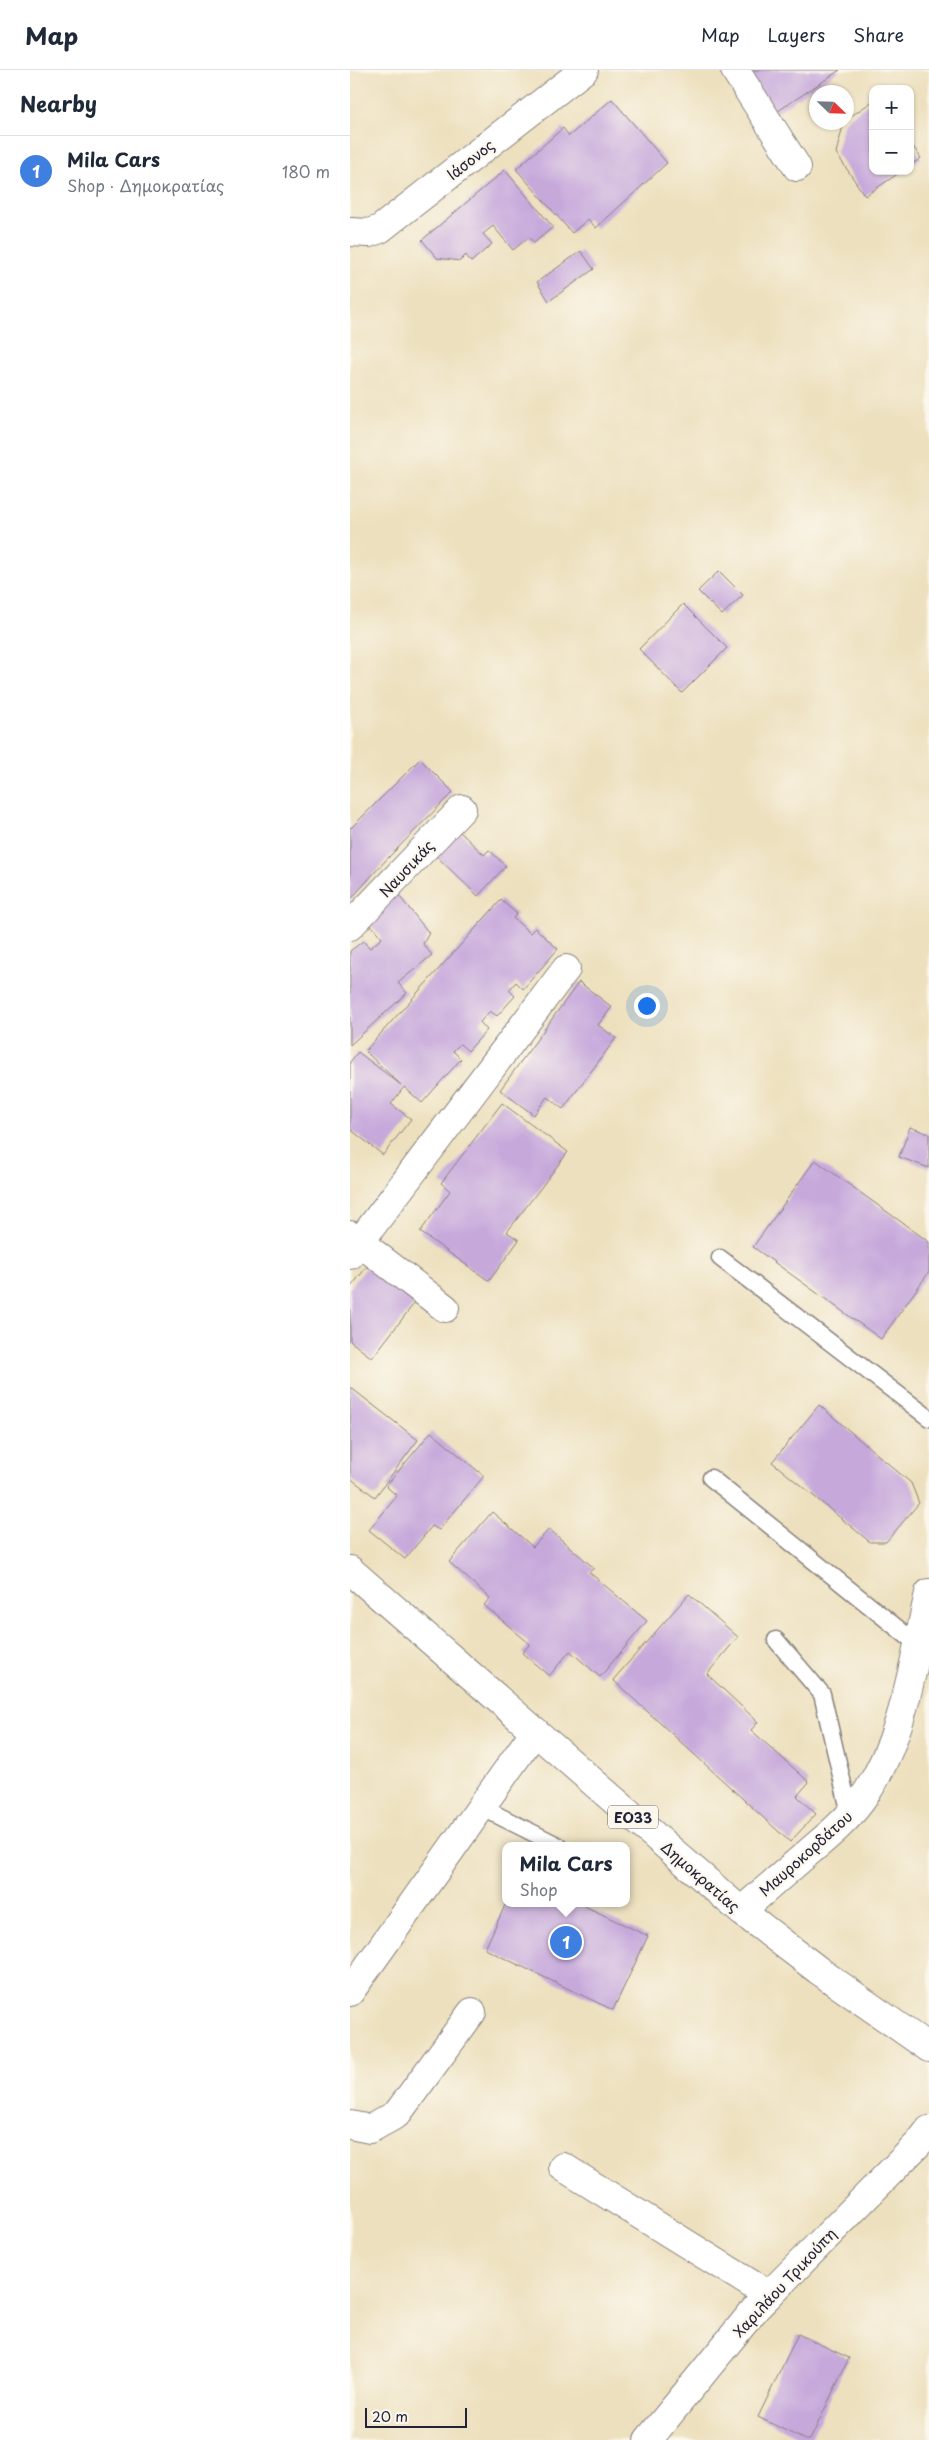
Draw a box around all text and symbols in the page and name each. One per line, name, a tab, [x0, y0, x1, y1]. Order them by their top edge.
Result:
text: Map	[25, 17, 78, 53]
text: Map	[701, 21, 740, 48]
text: Layers	[768, 21, 825, 48]
text: Share	[853, 21, 904, 48]
north arrow	[809, 85, 854, 130]
map controls	[869, 85, 914, 175]
button: +	[869, 85, 914, 130]
text: Nearby	[20, 87, 97, 119]
button: −	[869, 130, 914, 175]
street label: Ιάσονος	[441, 133, 499, 185]
text: Mila Cars	[67, 145, 160, 173]
text: 1	[32, 159, 40, 183]
text: 180 m	[282, 159, 330, 183]
text: Shop · Δημοκρατίας	[67, 173, 224, 197]
street label: Ναυσικάς	[373, 834, 439, 902]
your location	[634, 993, 660, 1019]
road number: ΕΟ33	[608, 1805, 658, 1828]
street label: Μαυροκορδάτου	[753, 1805, 857, 1901]
street label: Δημοκρατίας	[656, 1835, 746, 1917]
popup	[502, 1842, 630, 1907]
text: Mila Cars	[520, 1849, 612, 1877]
text: Shop	[520, 1877, 558, 1901]
pin: 1	[550, 1923, 582, 1961]
street label: Χαριλάου Τρικούπη	[727, 2222, 841, 2342]
scale bar	[365, 2405, 468, 2428]
text: 20 m	[372, 2406, 408, 2427]

